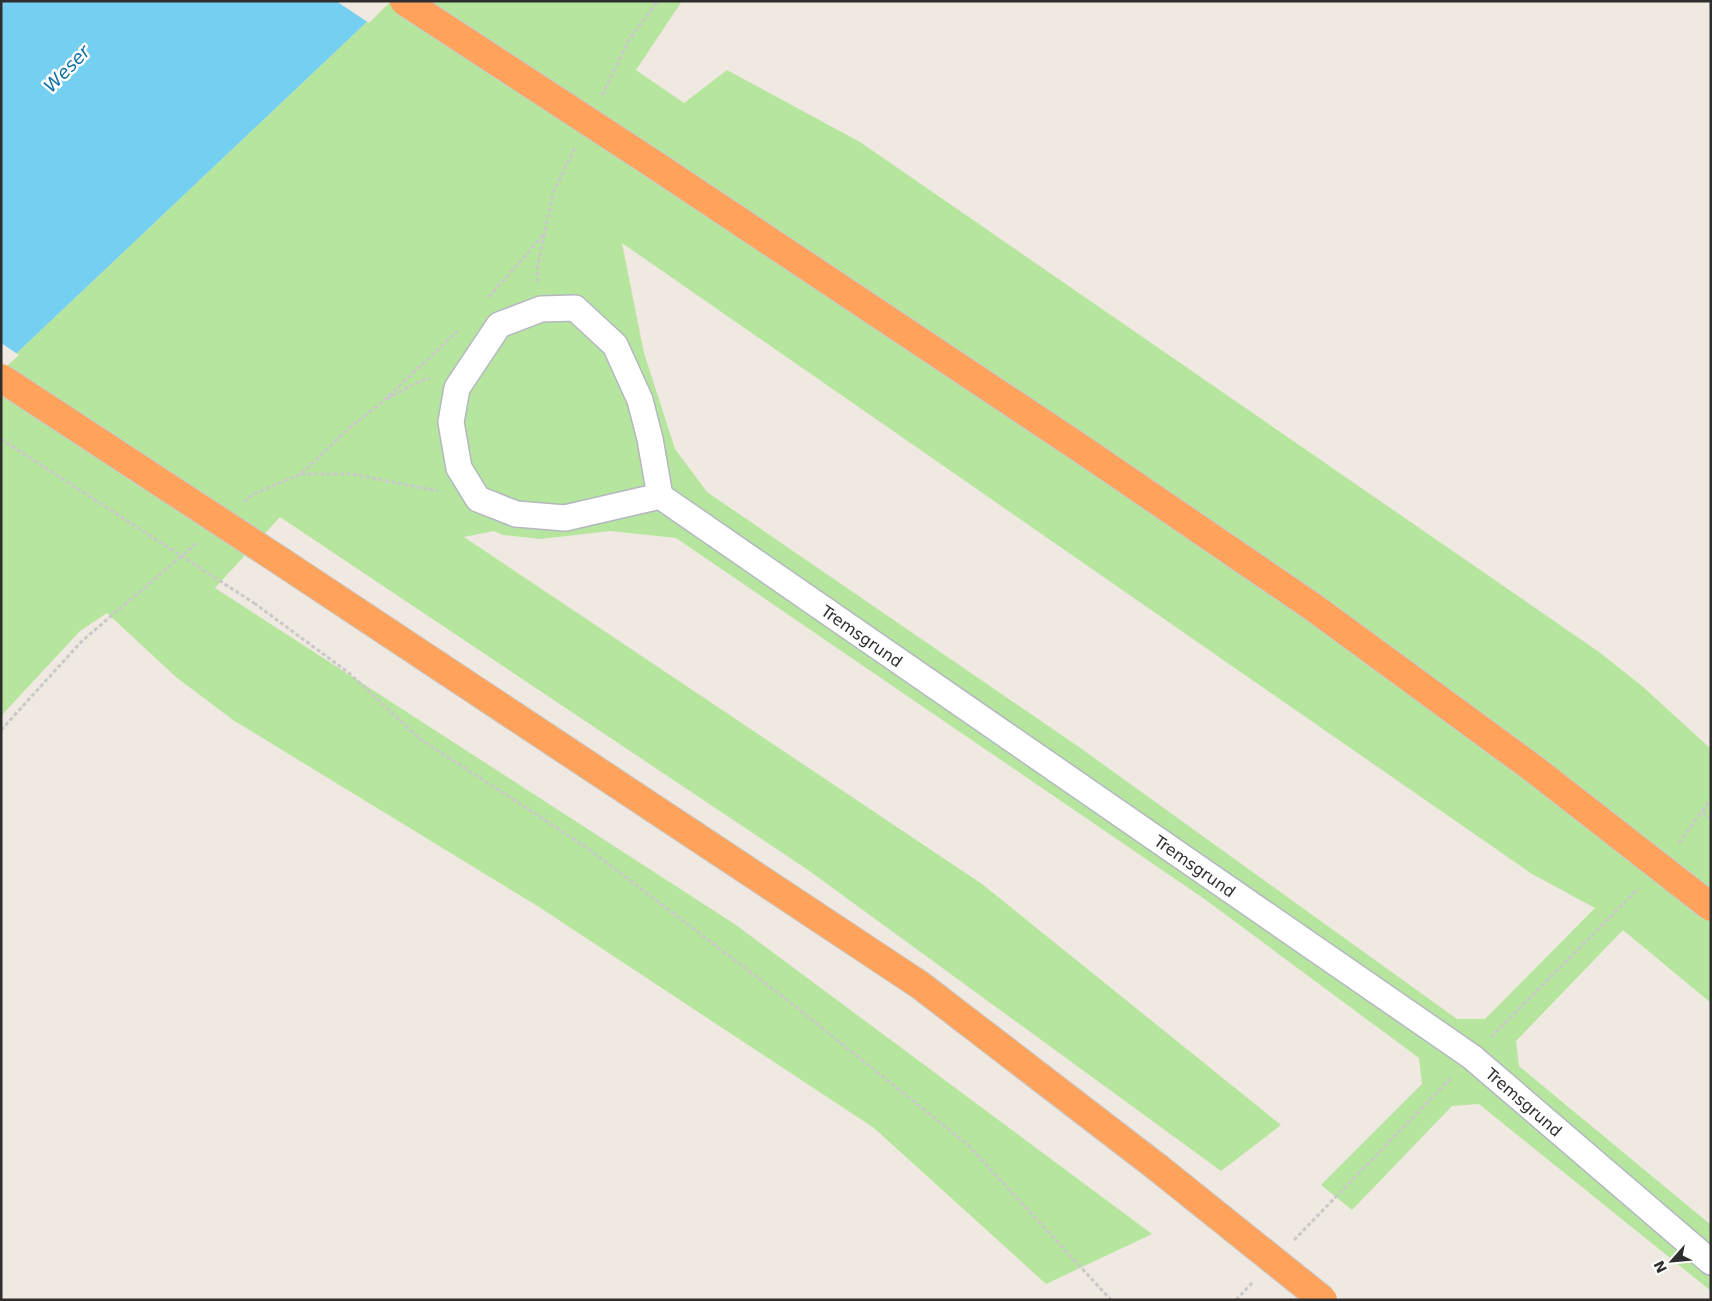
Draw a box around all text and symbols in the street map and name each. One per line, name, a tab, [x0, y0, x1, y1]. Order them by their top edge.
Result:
water label: Weser	[39, 40, 95, 96]
street label: Tremsgrund	[817, 601, 906, 671]
street label: Tremsgrund	[1150, 831, 1239, 901]
street label: Tremsgrund	[1481, 1064, 1566, 1141]
north arrow	[1647, 1236, 1697, 1286]
text: N	[1651, 1258, 1670, 1276]

